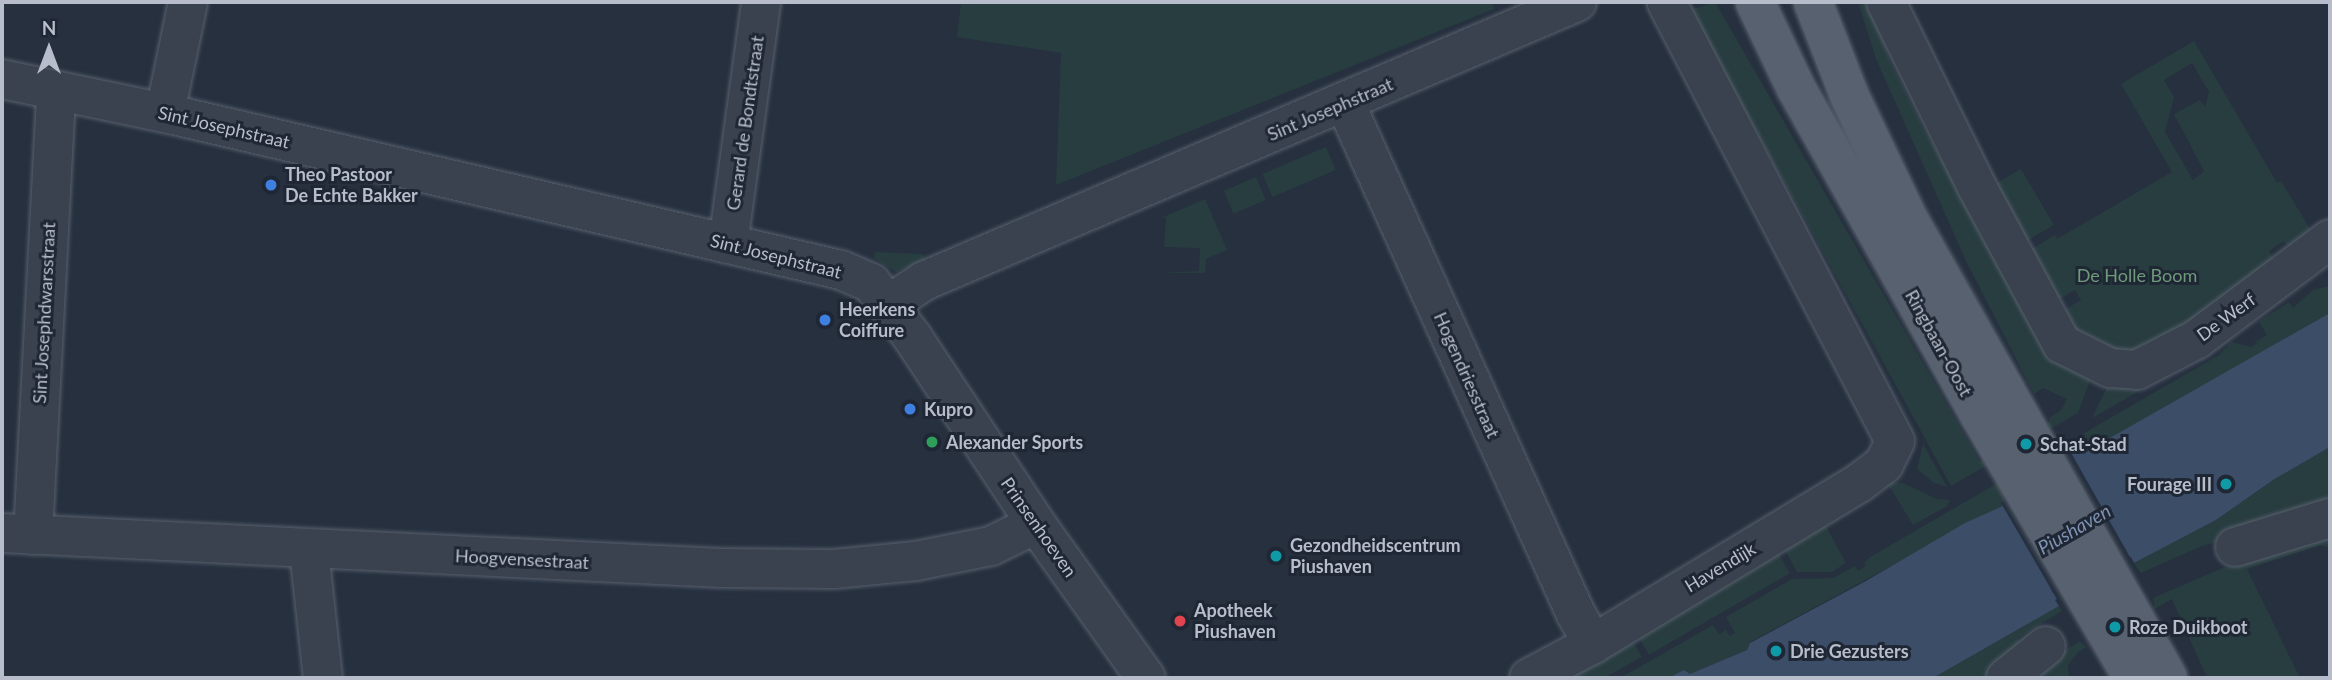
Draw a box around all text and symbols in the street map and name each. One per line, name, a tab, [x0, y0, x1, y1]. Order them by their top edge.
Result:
north arrow	[14, 14, 84, 84]
text: N	[42, 16, 56, 39]
street label: Gerard de Bondtstraat	[722, 34, 768, 212]
street label: Sint Josephstraat	[1264, 73, 1396, 145]
street label: Sint Josephstraat	[156, 101, 292, 153]
place label: Theo Pastoor De Echte Bakker	[285, 164, 418, 206]
marker: Theo Pastoor De Echte Bakker	[263, 177, 279, 193]
street label: Sint Josephdwarsstraat	[28, 221, 60, 405]
street label: Sint Josephstraat	[708, 229, 844, 283]
park label: De Holle Boom	[2077, 264, 2197, 286]
street label: Ringbaan-Oost	[1901, 286, 1977, 400]
street label: De Werf	[2192, 288, 2260, 346]
place label: Heerkens Coiffure	[839, 299, 915, 342]
street label: Hogendriesstraat	[1430, 309, 1504, 441]
marker: Heerkens Coiffure	[817, 312, 833, 328]
place label: Kupro	[924, 398, 973, 420]
marker: Kupro	[902, 401, 918, 417]
place label: Alexander Sports	[946, 431, 1084, 453]
place label: Schat-Stad	[2040, 433, 2127, 455]
marker: Alexander Sports	[924, 434, 940, 450]
marker: Schat-Stad	[2018, 436, 2034, 452]
street label: Prinsenhoeven	[997, 473, 1081, 581]
place label: Fourage III	[2127, 473, 2212, 495]
marker: Fourage III	[2218, 476, 2234, 492]
water label: Piushaven	[2033, 499, 2115, 559]
place label: Gezondheidscentrum Piushaven	[1290, 535, 1461, 578]
street label: Havendijk	[1681, 537, 1759, 597]
street label: Hoogvensestraat	[455, 545, 589, 573]
marker: Gezondheidscentrum Piushaven	[1268, 548, 1284, 564]
place label: Apotheek Piushaven	[1194, 600, 1276, 642]
marker: Apotheek Piushaven	[1172, 613, 1188, 629]
place label: Roze Duikboot	[2129, 616, 2248, 638]
marker: Roze Duikboot	[2107, 619, 2123, 635]
place label: Drie Gezusters	[1790, 640, 1909, 662]
marker: Drie Gezusters	[1768, 643, 1784, 659]

